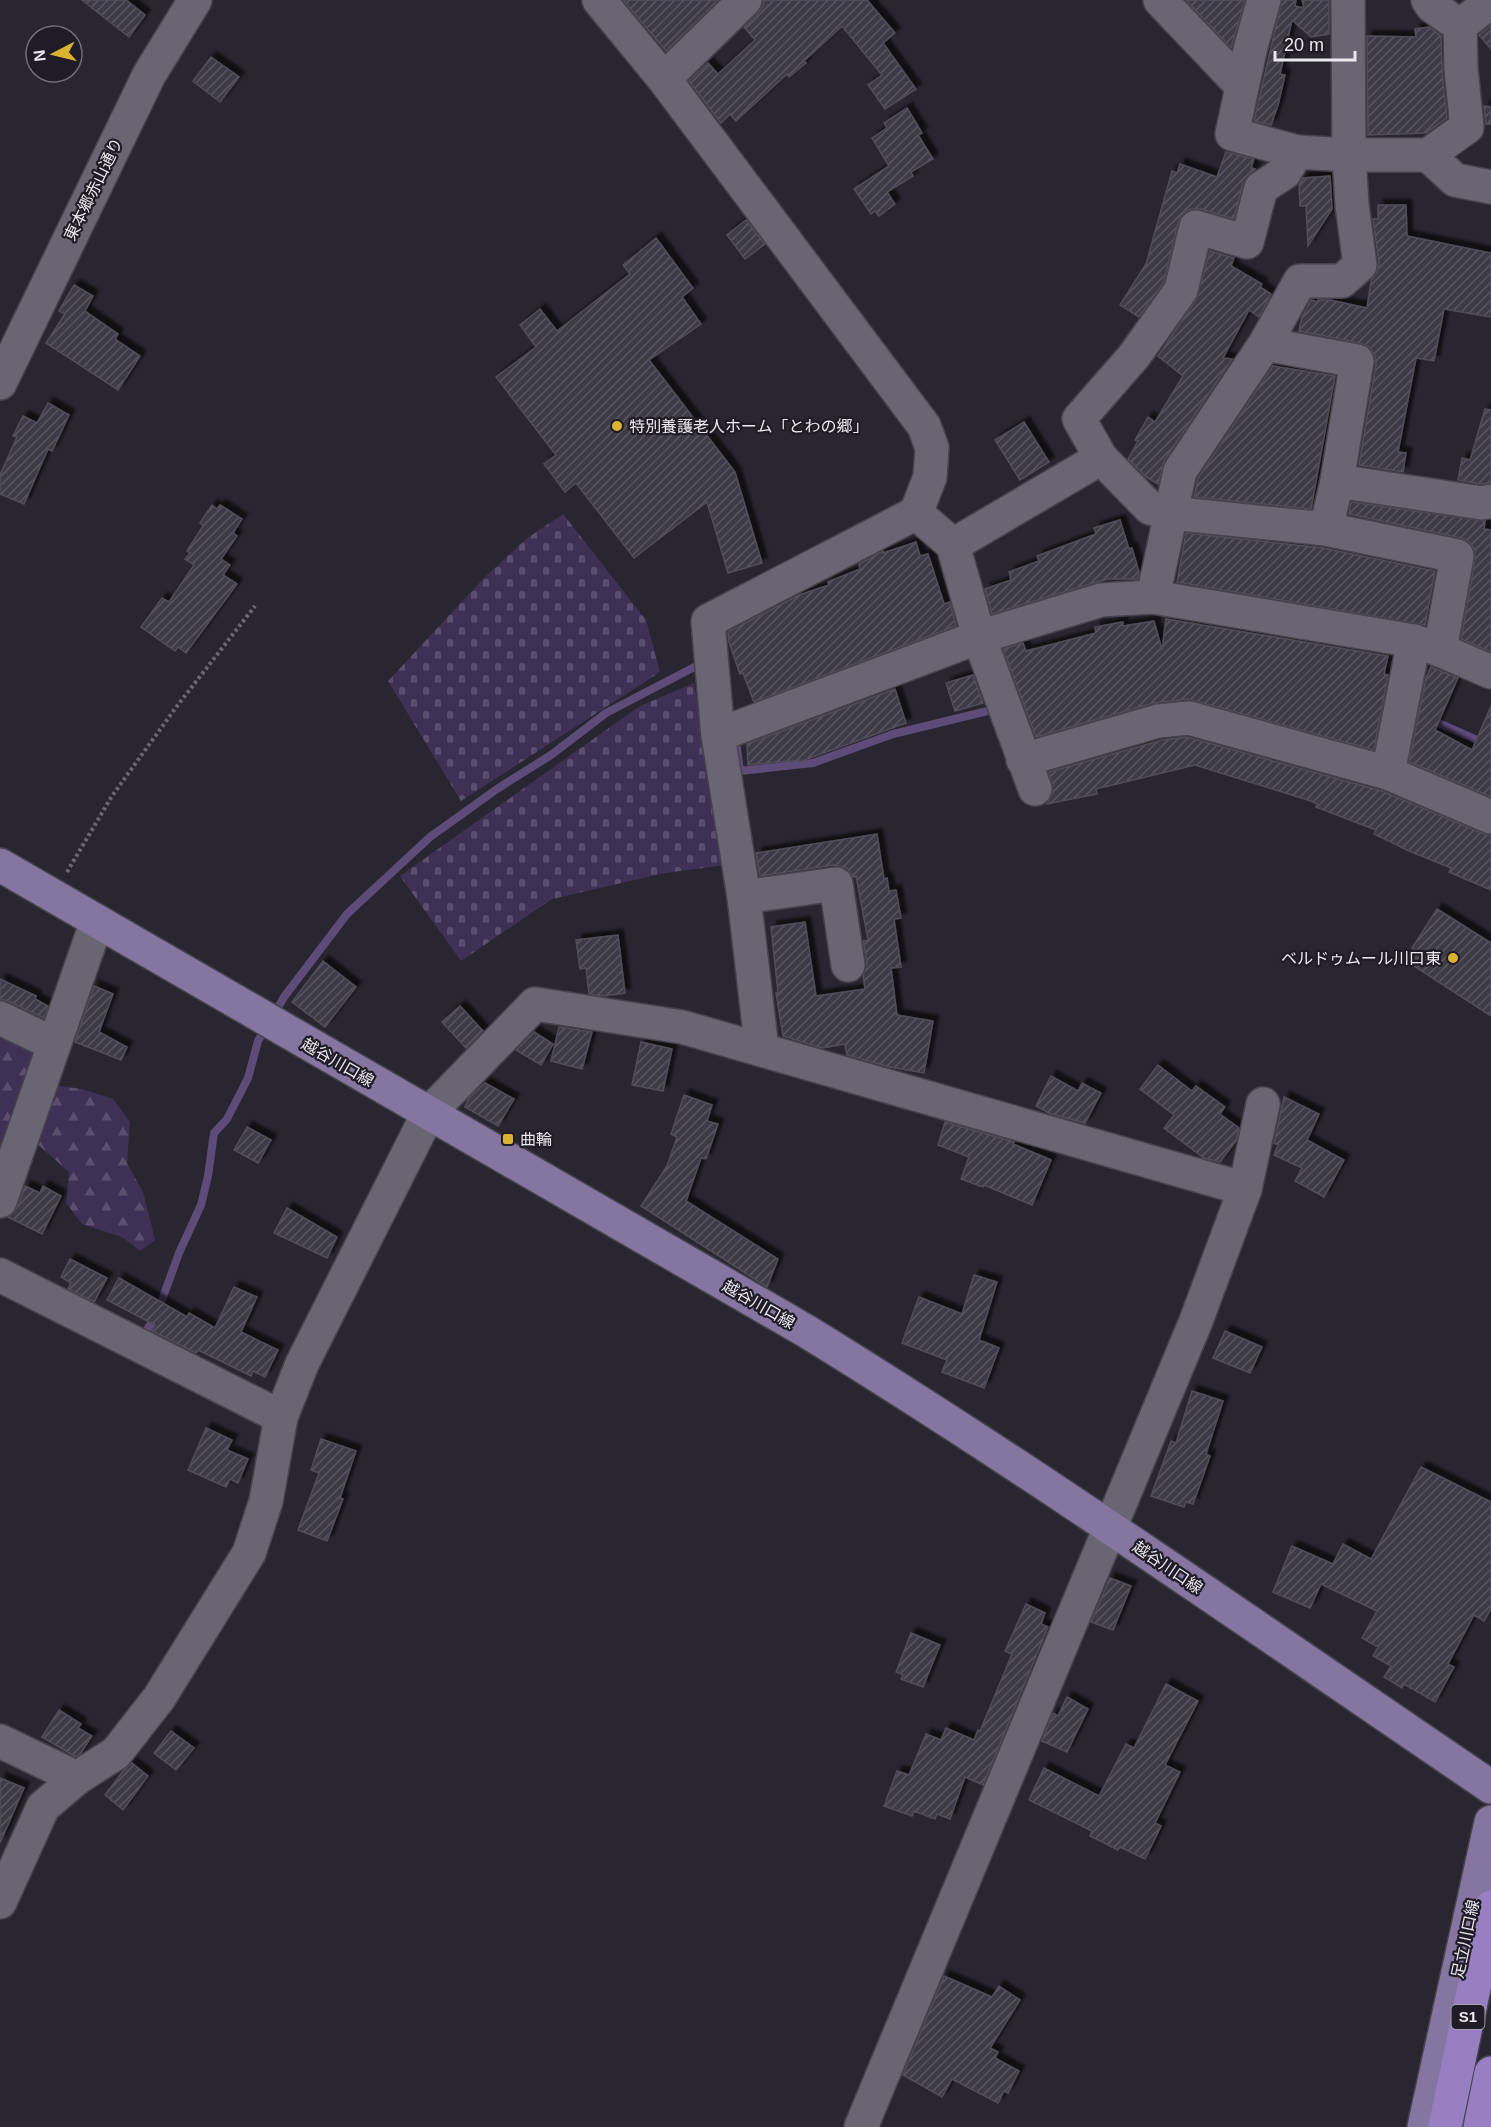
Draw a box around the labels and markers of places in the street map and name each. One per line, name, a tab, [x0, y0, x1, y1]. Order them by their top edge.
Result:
place label: 特別養護老人ホーム「とわの郷」	[629, 418, 869, 435]
marker: 特別養護老人ホーム「とわの郷」	[610, 419, 624, 433]
place label: ベルドゥムール川口東	[1281, 950, 1441, 967]
marker: ベルドゥムール川口東	[1446, 951, 1460, 965]
place label: 曲輪	[520, 1131, 552, 1148]
marker: 曲輪	[501, 1132, 515, 1146]

